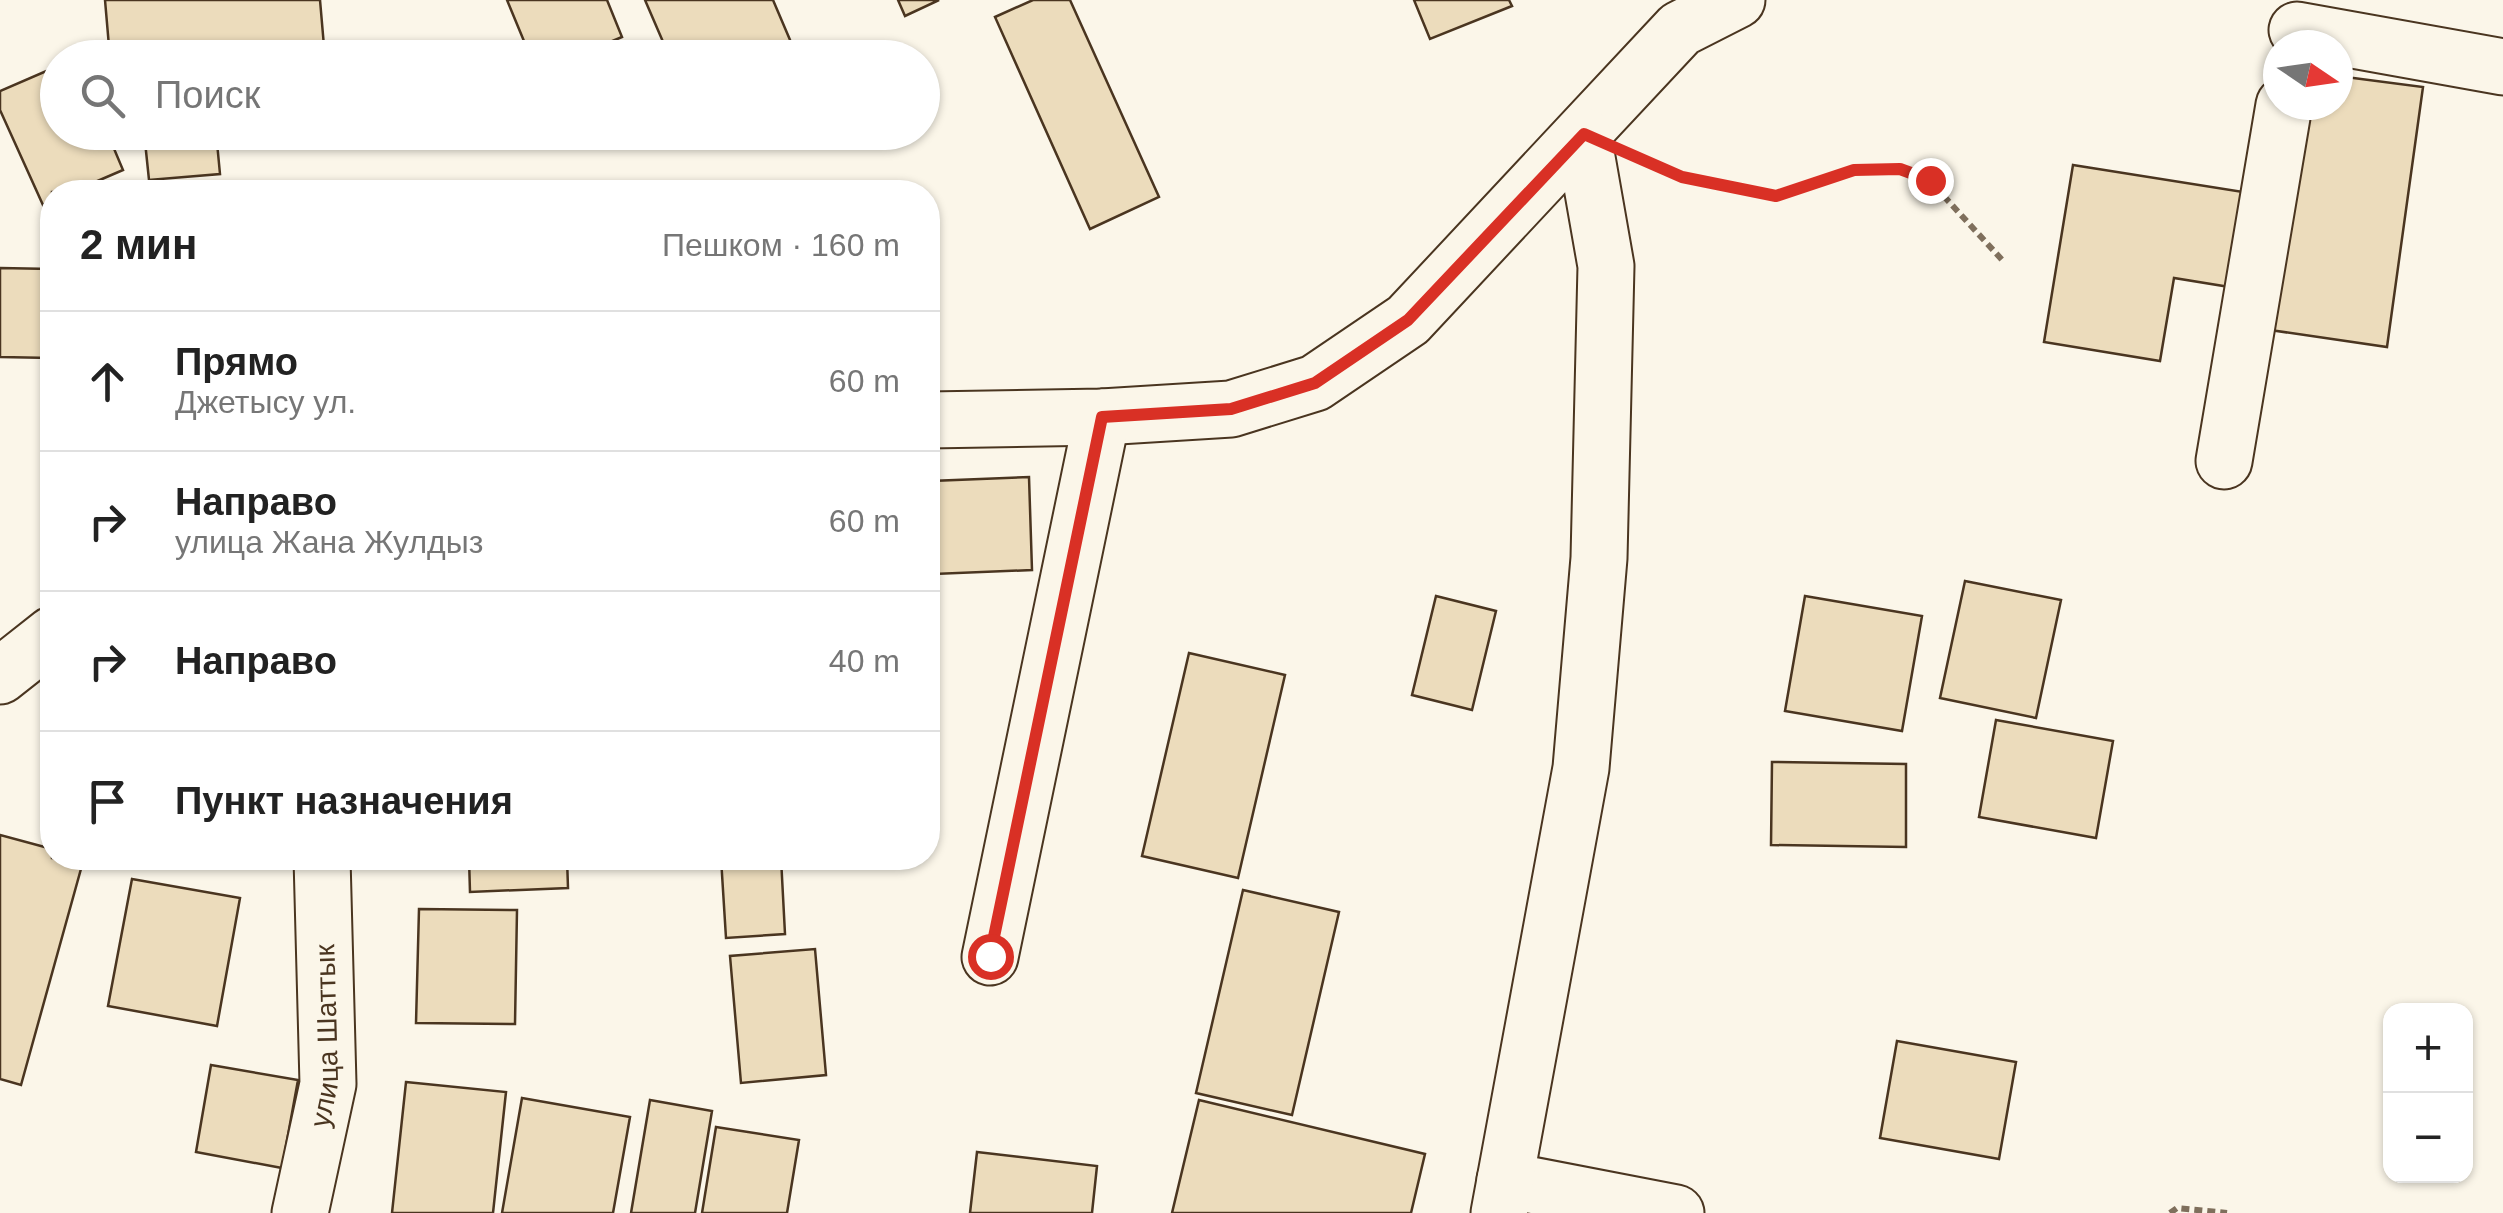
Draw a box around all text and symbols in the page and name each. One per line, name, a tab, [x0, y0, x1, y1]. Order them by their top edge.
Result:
north arrow	[2263, 30, 2353, 120]
search box	[40, 40, 940, 150]
icon: search	[75, 68, 130, 123]
text: Поиск	[155, 74, 260, 116]
route end	[1908, 158, 1954, 204]
text: 2 мин	[80, 221, 197, 268]
text: Пешком · 160 m	[662, 227, 900, 263]
text: Прямо	[175, 341, 298, 383]
icon: ahead	[80, 354, 135, 409]
text: 60 m	[829, 363, 900, 399]
text: Джетысу ул.	[175, 384, 356, 420]
text: Направо	[175, 481, 337, 523]
icon: right	[80, 494, 135, 549]
text: 60 m	[829, 503, 900, 539]
text: улица Жана Жулдыз	[175, 524, 483, 560]
icon: right	[80, 634, 135, 689]
text: Направо	[175, 640, 337, 682]
text: 40 m	[829, 643, 900, 679]
icon: arrive	[80, 774, 135, 829]
text: Пункт назначения	[175, 780, 513, 822]
route start	[968, 934, 1014, 980]
street label: улица Шаттык	[304, 943, 344, 1130]
map controls	[2383, 1003, 2473, 1183]
button: +	[2383, 1003, 2473, 1093]
button: −	[2383, 1093, 2473, 1183]

